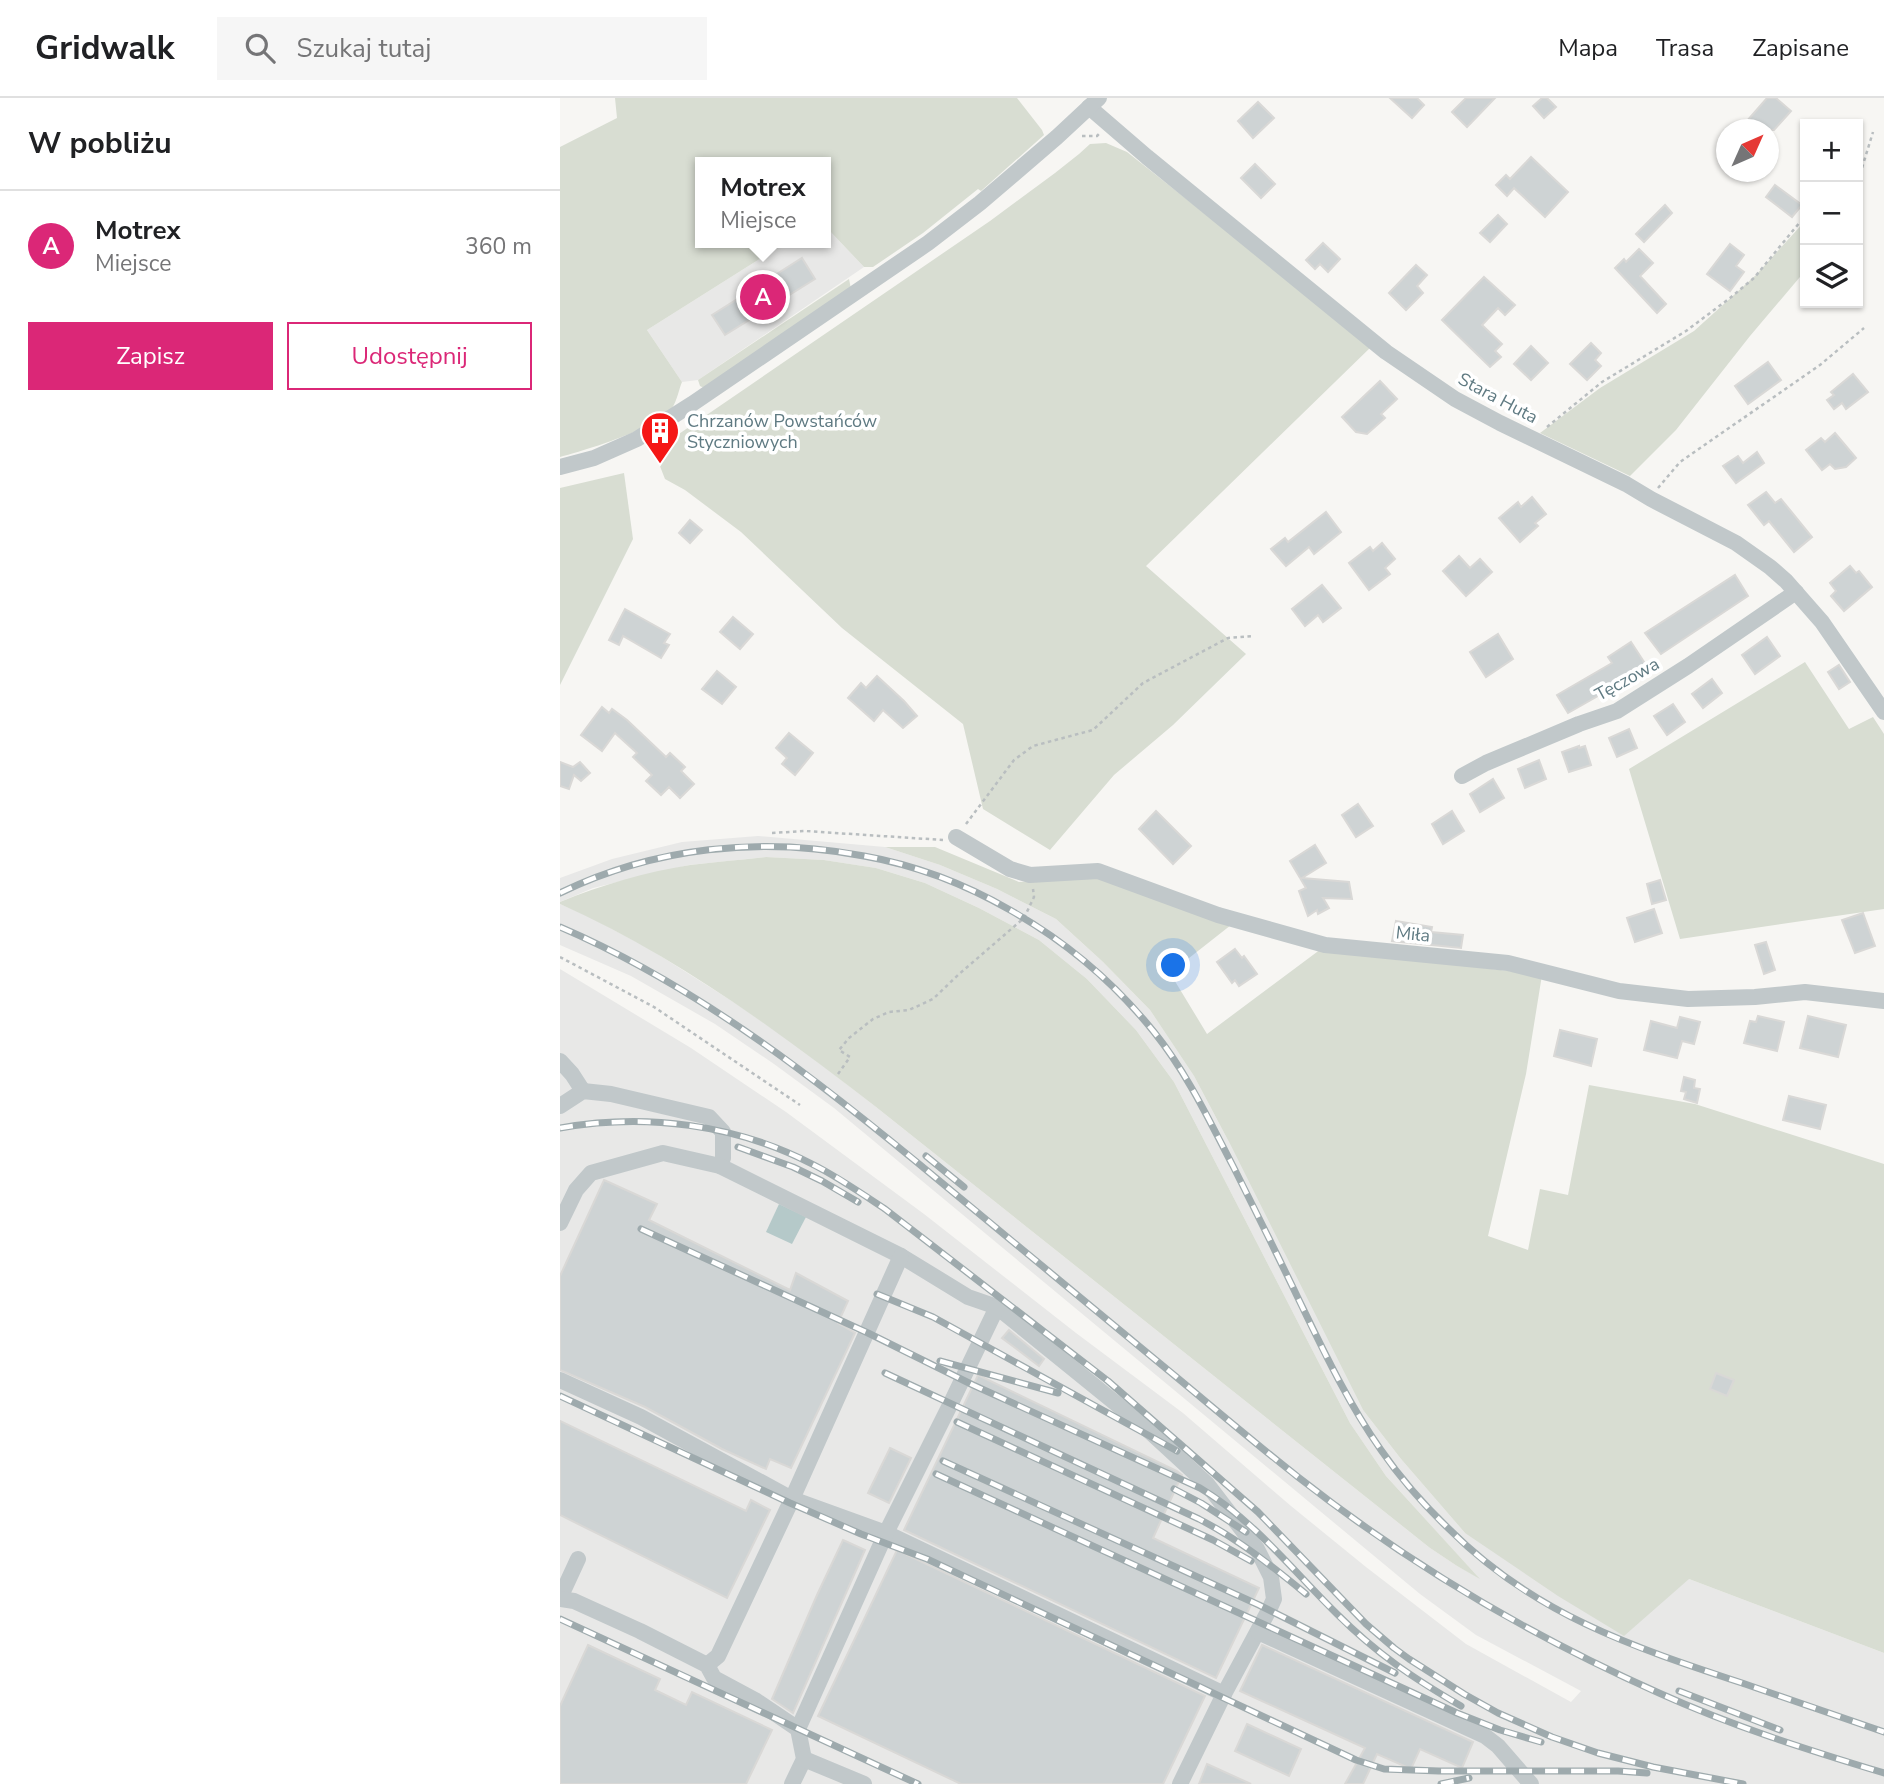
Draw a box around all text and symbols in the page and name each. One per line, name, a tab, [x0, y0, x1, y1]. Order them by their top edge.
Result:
search box	[217, 17, 707, 80]
text: Gridwalk	[35, 26, 175, 71]
icon: search	[241, 29, 279, 67]
text: Szukaj tutaj	[297, 31, 431, 66]
text: Mapa	[1558, 32, 1618, 64]
text: Trasa	[1656, 32, 1714, 64]
text: Zapisane	[1752, 32, 1849, 64]
north arrow	[1716, 119, 1779, 182]
map controls	[1800, 119, 1863, 308]
button: +	[1800, 119, 1863, 182]
text: W pobliżu	[28, 123, 172, 164]
popup	[695, 157, 831, 248]
text: Motrex	[720, 170, 806, 205]
button: −	[1800, 182, 1863, 245]
text: Miejsce	[720, 205, 797, 236]
text: Motrex	[95, 213, 181, 248]
text: A	[42, 231, 60, 262]
text: 360 m	[465, 231, 532, 262]
button: layers	[1800, 245, 1863, 308]
text: Miejsce	[95, 248, 171, 279]
pin: A	[740, 271, 786, 323]
button: Zapisz	[28, 322, 273, 390]
button: Udostępnij	[287, 322, 532, 390]
street label: Stara Huta	[1454, 367, 1542, 429]
place label: Chrzanów Powstańców Styczniowych	[687, 409, 877, 454]
building icon: Chrzanów Powstańców Styczniowych	[639, 410, 681, 465]
street label: Tęczowa	[1591, 652, 1663, 706]
street label: Miła	[1395, 920, 1431, 948]
your location	[1156, 948, 1190, 982]

